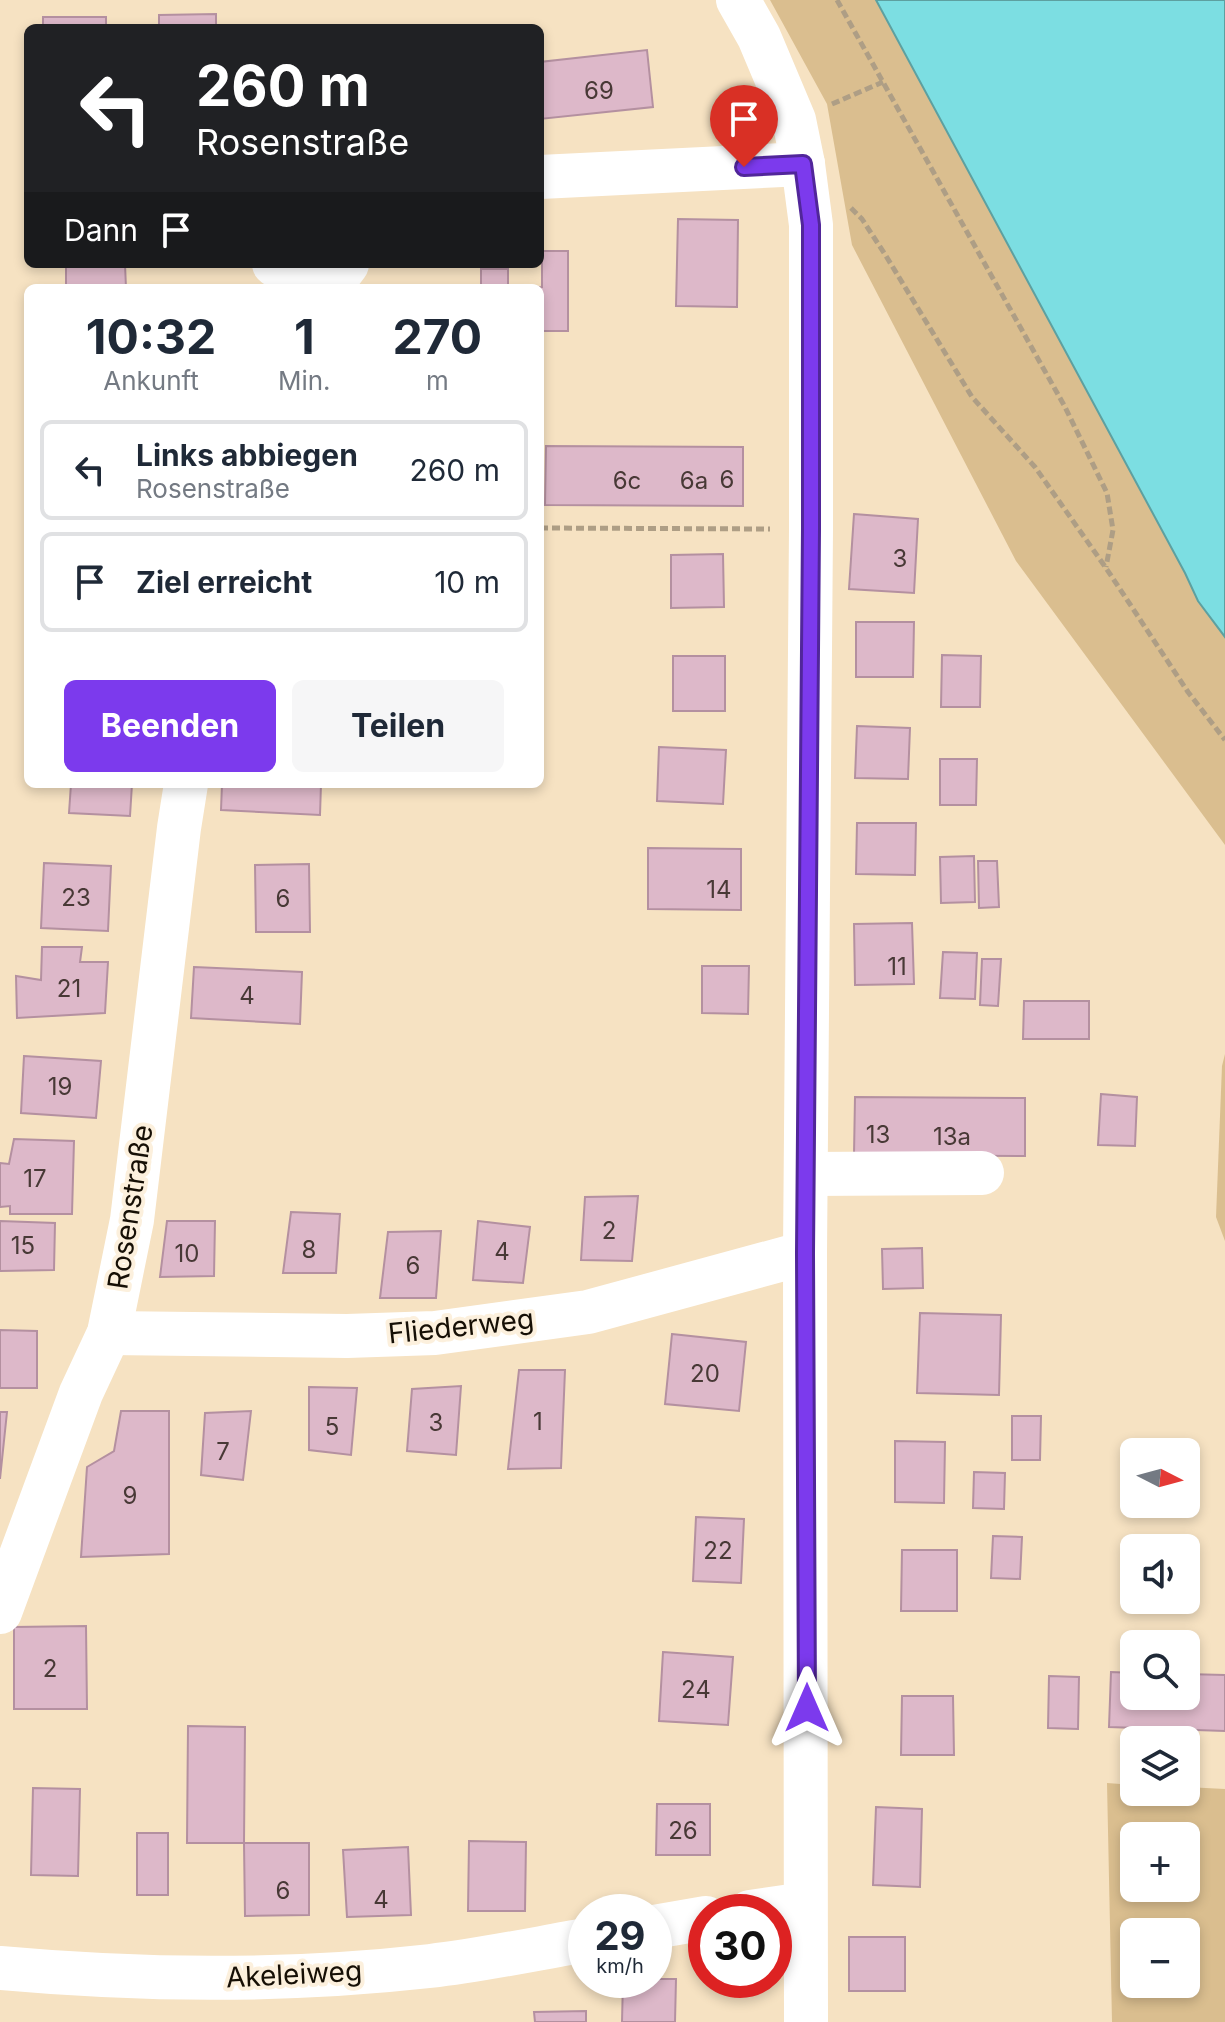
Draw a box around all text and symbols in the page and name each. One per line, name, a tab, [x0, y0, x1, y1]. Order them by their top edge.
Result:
text: 260 m	[196, 52, 370, 120]
icon: left	[64, 56, 168, 160]
house number: 69	[584, 76, 614, 105]
pin	[710, 85, 778, 167]
icon: arrive	[722, 97, 766, 141]
text: Rosenstraße	[196, 120, 409, 164]
icon: arrive	[154, 208, 198, 252]
text: Dann	[64, 212, 138, 248]
text: 10:32	[86, 307, 216, 366]
text: 1	[294, 307, 315, 366]
text: 270	[392, 307, 482, 366]
text: Ankunft	[103, 365, 199, 396]
text: Min.	[278, 365, 331, 396]
text: m	[426, 365, 449, 396]
text: Links abbiegen	[136, 437, 358, 473]
icon: left	[68, 448, 112, 492]
text: 260 m	[409, 452, 500, 488]
house number: 6	[720, 465, 734, 494]
house number: 6c	[613, 466, 641, 495]
house number: 6a	[680, 466, 708, 495]
text: Rosenstraße	[136, 473, 290, 504]
house number: 3	[893, 544, 907, 573]
icon: arrive	[68, 560, 112, 604]
text: Ziel erreicht	[136, 564, 312, 600]
text: 10 m	[434, 564, 500, 600]
button: Beenden	[64, 680, 276, 772]
button: Teilen	[292, 680, 504, 772]
house number: 14	[706, 875, 732, 904]
house number: 23	[61, 883, 91, 912]
house number: 6	[276, 884, 290, 913]
house number: 11	[887, 952, 907, 981]
house number: 21	[57, 974, 81, 1003]
house number: 4	[239, 981, 255, 1010]
house number: 19	[48, 1072, 72, 1101]
house number: 13	[866, 1120, 890, 1149]
street label: Rosenstraße	[100, 1122, 160, 1292]
house number: 13a	[933, 1122, 971, 1151]
house number: 17	[23, 1164, 47, 1193]
house number: 2	[602, 1216, 616, 1245]
house number: 15	[11, 1231, 35, 1260]
house number: 8	[302, 1235, 316, 1264]
house number: 4	[494, 1237, 510, 1266]
house number: 10	[175, 1239, 199, 1268]
house number: 6	[406, 1251, 420, 1280]
street label: Fliederweg	[386, 1301, 536, 1351]
house number: 20	[690, 1359, 720, 1388]
house number: 1	[533, 1407, 543, 1436]
house number: 3	[429, 1408, 443, 1437]
house number: 5	[325, 1412, 339, 1441]
house number: 7	[216, 1437, 230, 1466]
north arrow	[1120, 1438, 1200, 1518]
map controls	[1120, 1438, 1200, 1998]
house number: 9	[123, 1481, 137, 1510]
button: sound	[1120, 1534, 1200, 1614]
house number: 22	[703, 1536, 733, 1565]
button: search	[1120, 1630, 1200, 1710]
house number: 2	[43, 1654, 57, 1683]
position arrow	[765, 1666, 849, 1750]
house number: 24	[681, 1675, 711, 1704]
button: layers	[1120, 1726, 1200, 1806]
house number: 26	[668, 1816, 698, 1845]
button: +	[1120, 1822, 1200, 1902]
house number: 6	[276, 1876, 290, 1905]
house number: 4	[373, 1885, 389, 1914]
speed limit sign: 30	[688, 1894, 792, 1998]
text: 29	[594, 1911, 646, 1960]
button: −	[1120, 1918, 1200, 1998]
street label: Akeleiweg	[225, 1953, 363, 1995]
text: km/h	[596, 1954, 644, 1978]

